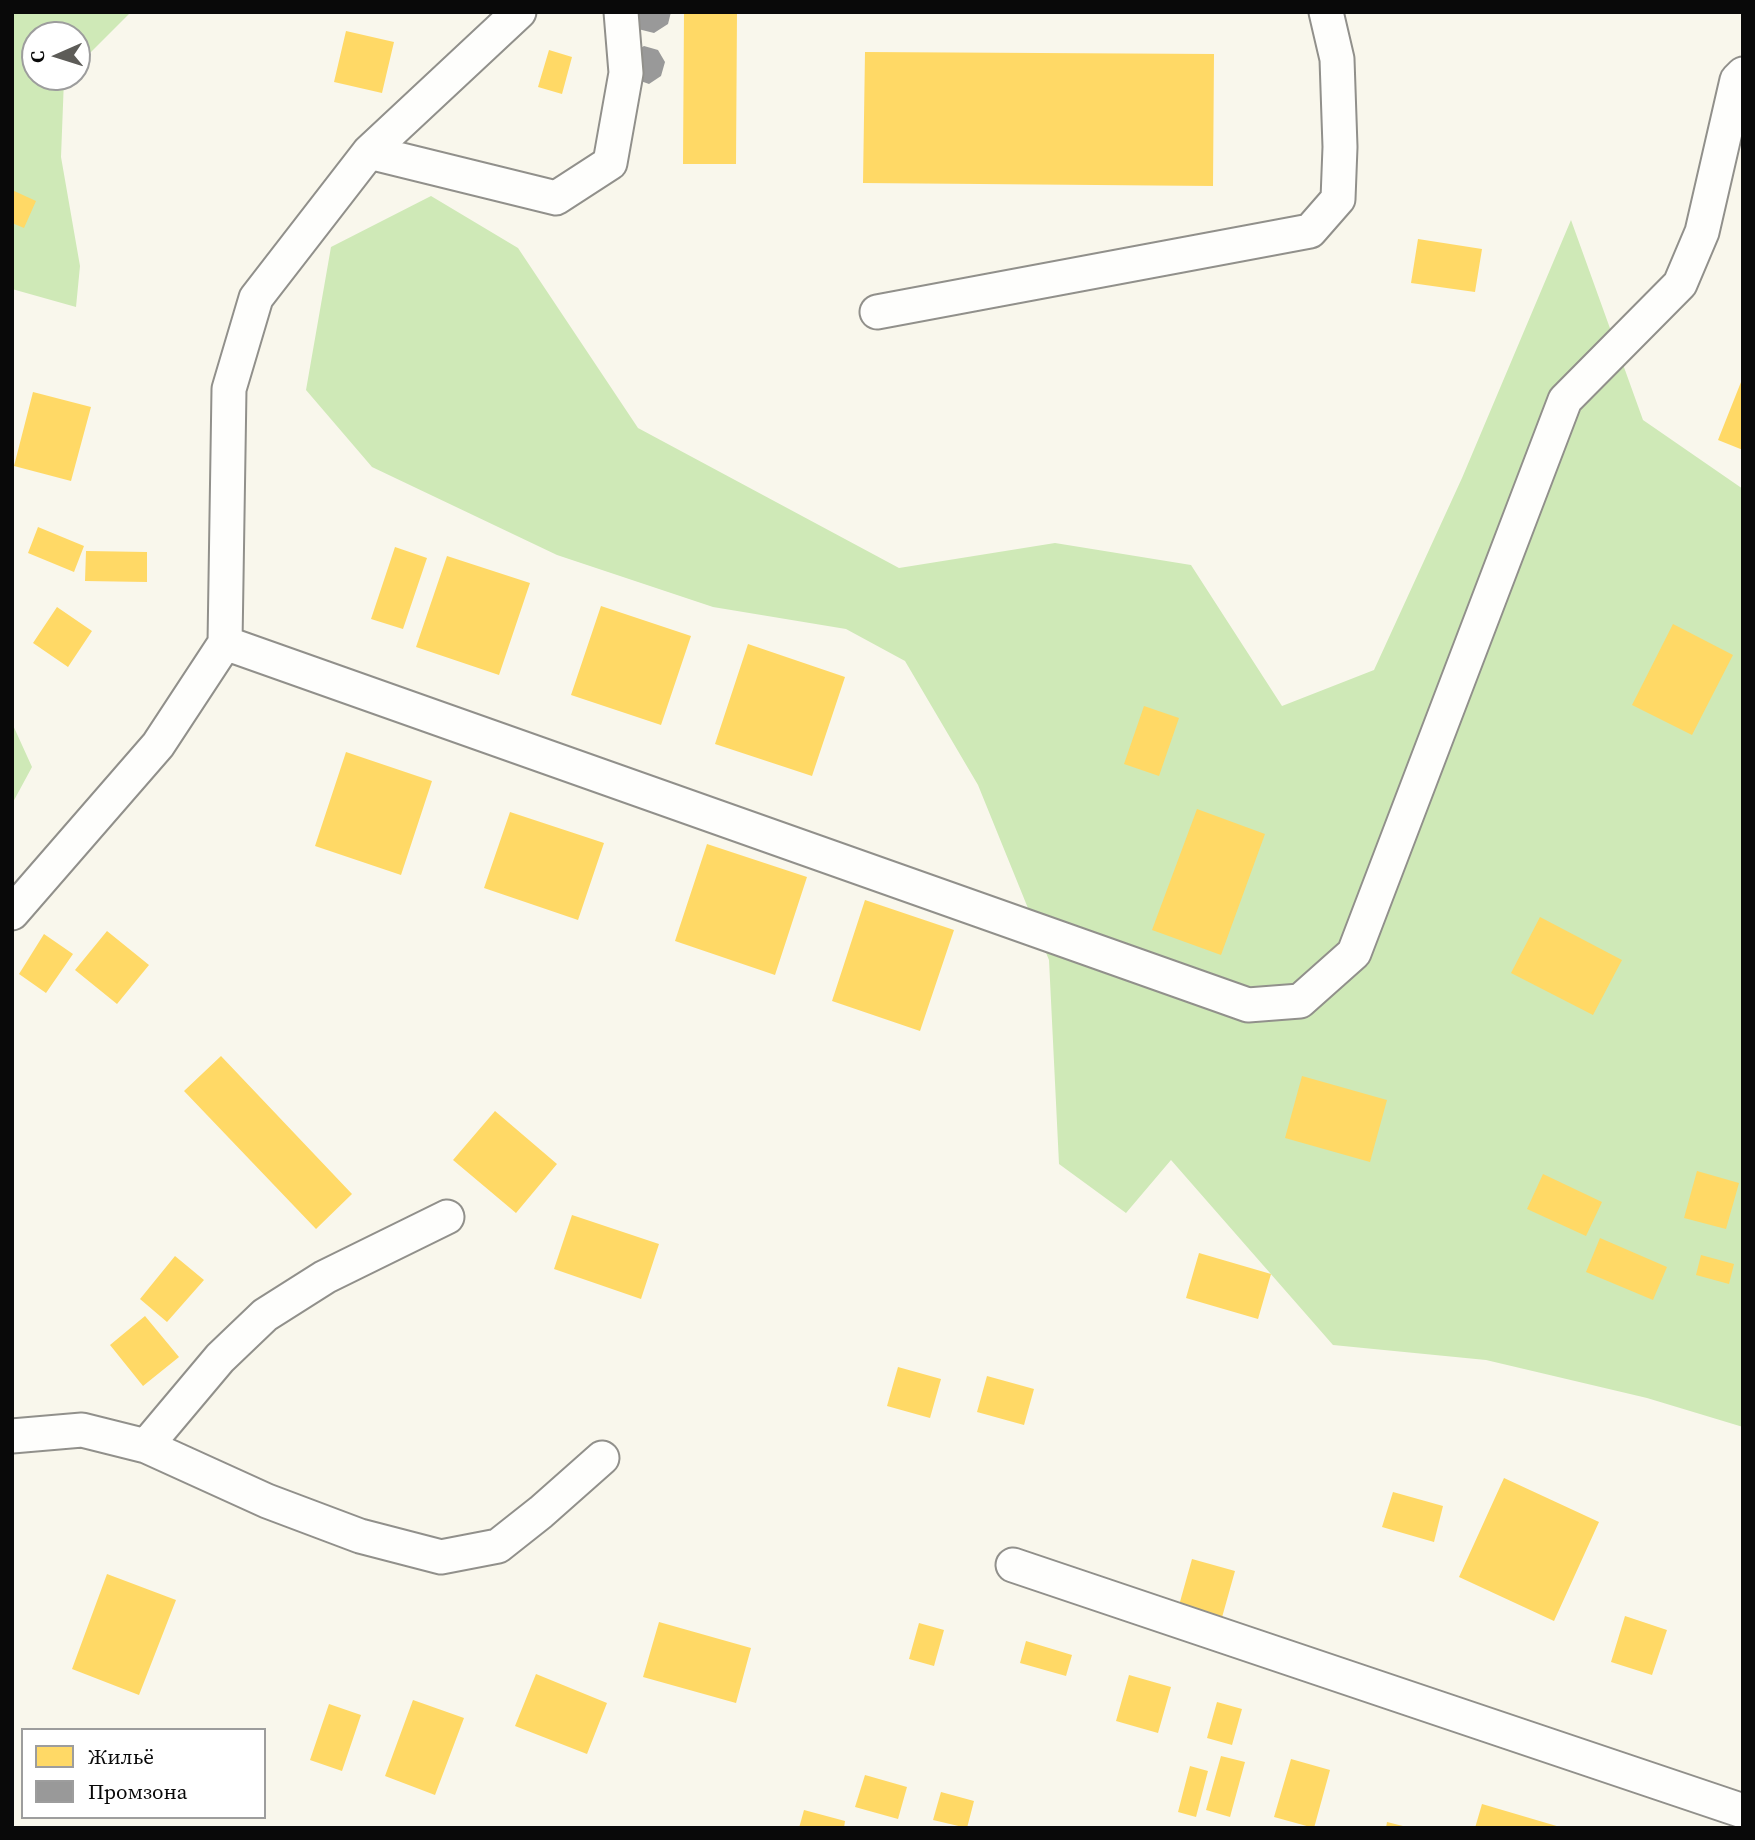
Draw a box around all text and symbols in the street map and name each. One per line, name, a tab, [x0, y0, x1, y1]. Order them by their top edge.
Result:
north arrow	[21, 21, 91, 91]
text: С	[24, 50, 50, 64]
legend	[21, 1728, 266, 1819]
text: Жильё	[88, 1742, 154, 1771]
text: Промзона	[88, 1777, 188, 1806]

